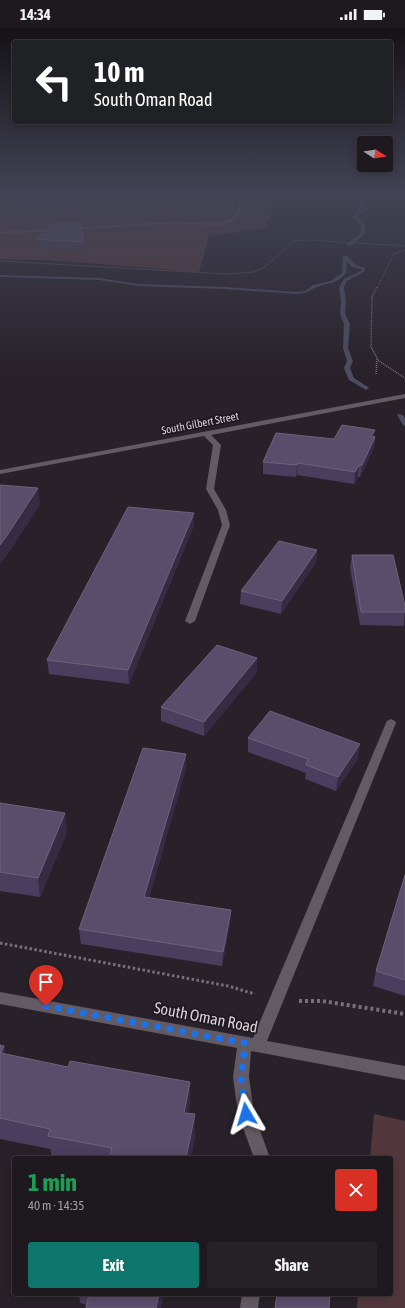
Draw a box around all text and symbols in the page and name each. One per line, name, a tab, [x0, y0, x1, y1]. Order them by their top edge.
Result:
text: 14:34	[20, 6, 51, 23]
icon: left	[28, 56, 80, 108]
text: 10 m	[94, 56, 144, 88]
text: South Oman Road	[94, 89, 213, 110]
north arrow	[357, 136, 393, 172]
map controls	[357, 136, 393, 172]
street label: South Gilbert Street	[160, 410, 240, 436]
pin	[29, 965, 63, 1006]
icon: arrive	[35, 971, 57, 993]
street label: South Oman Road	[153, 998, 259, 1036]
position arrow	[225, 1093, 267, 1135]
text: 1 min	[28, 1169, 77, 1196]
button: close	[335, 1169, 377, 1211]
text: 40 m · 14:35	[28, 1198, 84, 1213]
button: Exit	[28, 1242, 199, 1288]
button: Share	[207, 1242, 377, 1288]

